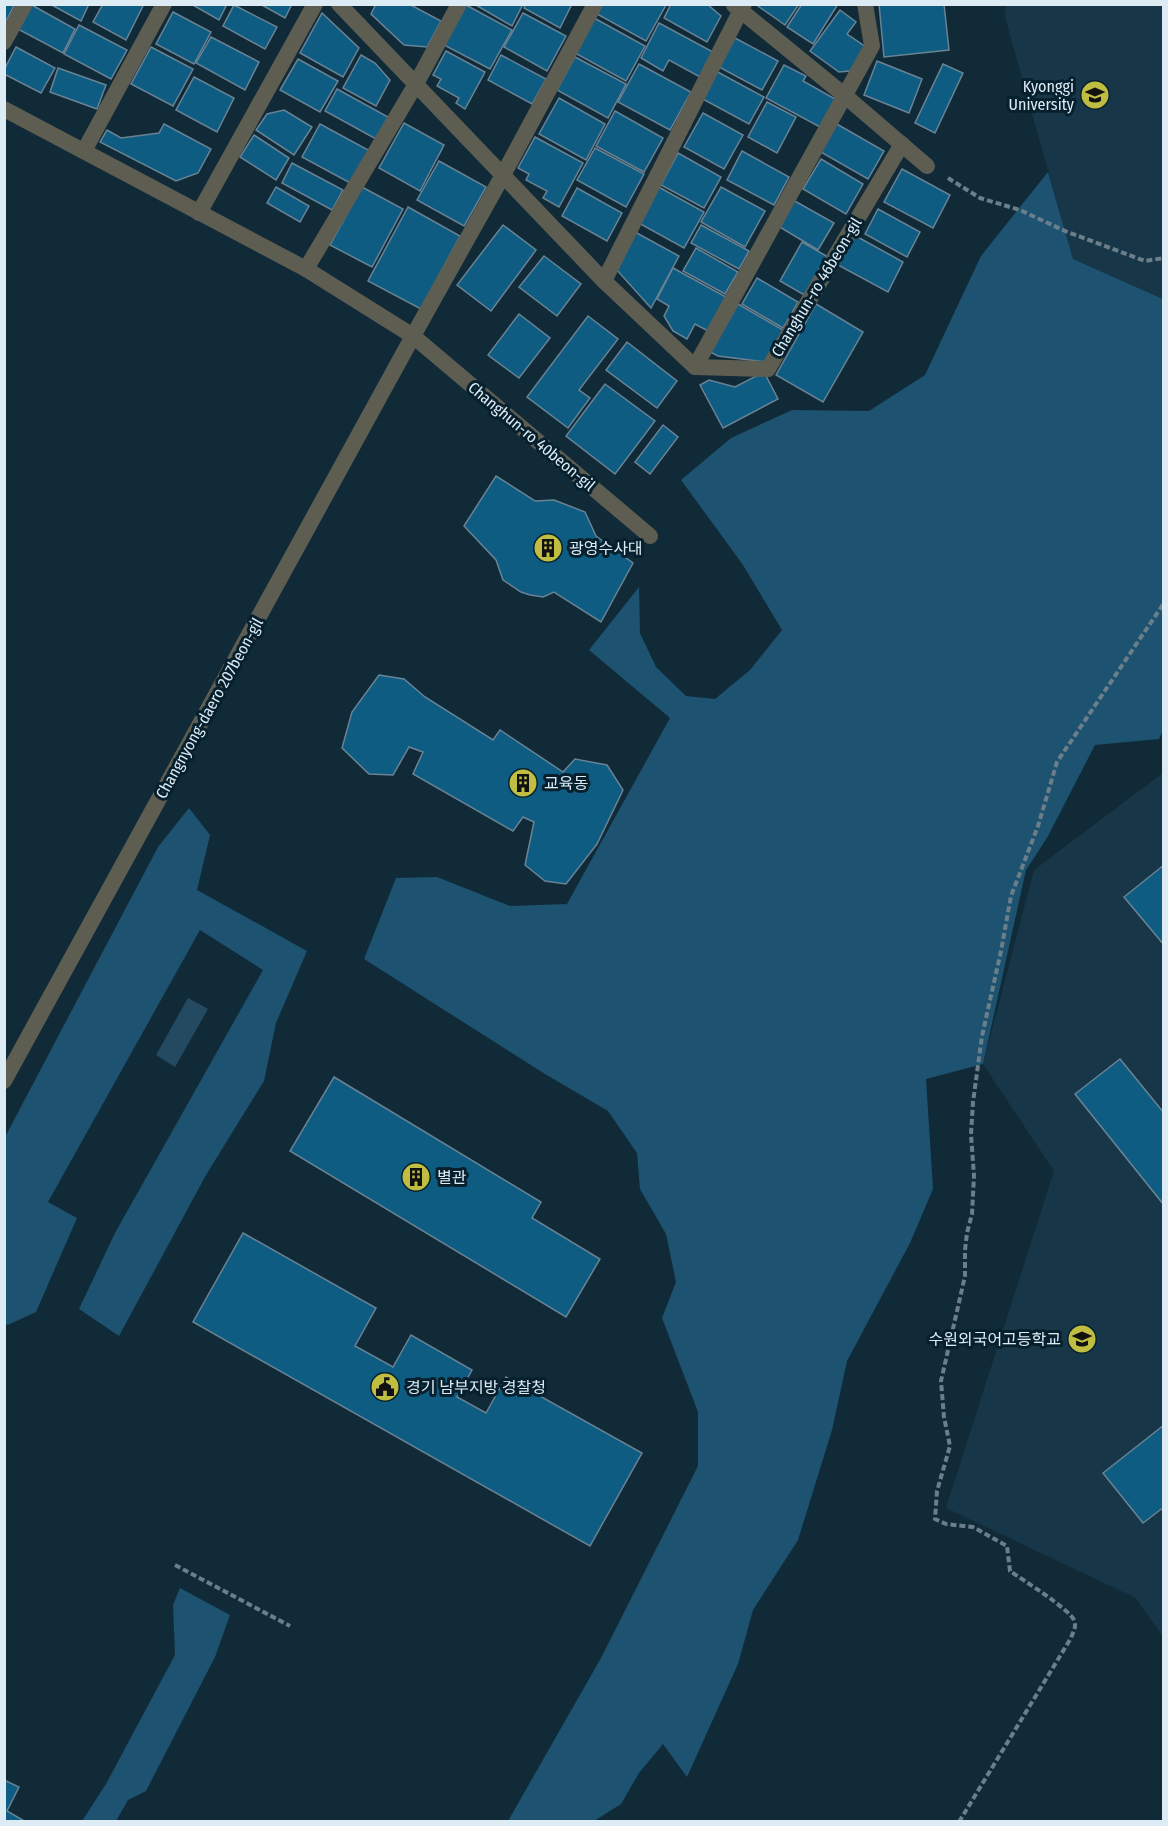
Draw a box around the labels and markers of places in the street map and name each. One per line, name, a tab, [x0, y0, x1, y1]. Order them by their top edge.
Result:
place label: Kyonggi University	[1009, 77, 1075, 114]
school or university icon: Kyonggi University	[1079, 79, 1111, 111]
building icon: 광영수사대	[532, 532, 564, 564]
place label: 광영수사대	[569, 539, 643, 558]
building icon: 교육동	[507, 767, 539, 799]
place label: 교육동	[544, 774, 588, 793]
building icon: 별관	[400, 1161, 432, 1193]
place label: 별관	[437, 1168, 467, 1187]
school or university icon: 수원외국어고등학교	[1066, 1323, 1098, 1355]
place label: 수원외국어고등학교	[929, 1330, 1061, 1349]
public building icon: 경기 남부지방 경찰청	[369, 1371, 401, 1403]
place label: 경기 남부지방 경찰청	[406, 1378, 546, 1397]

